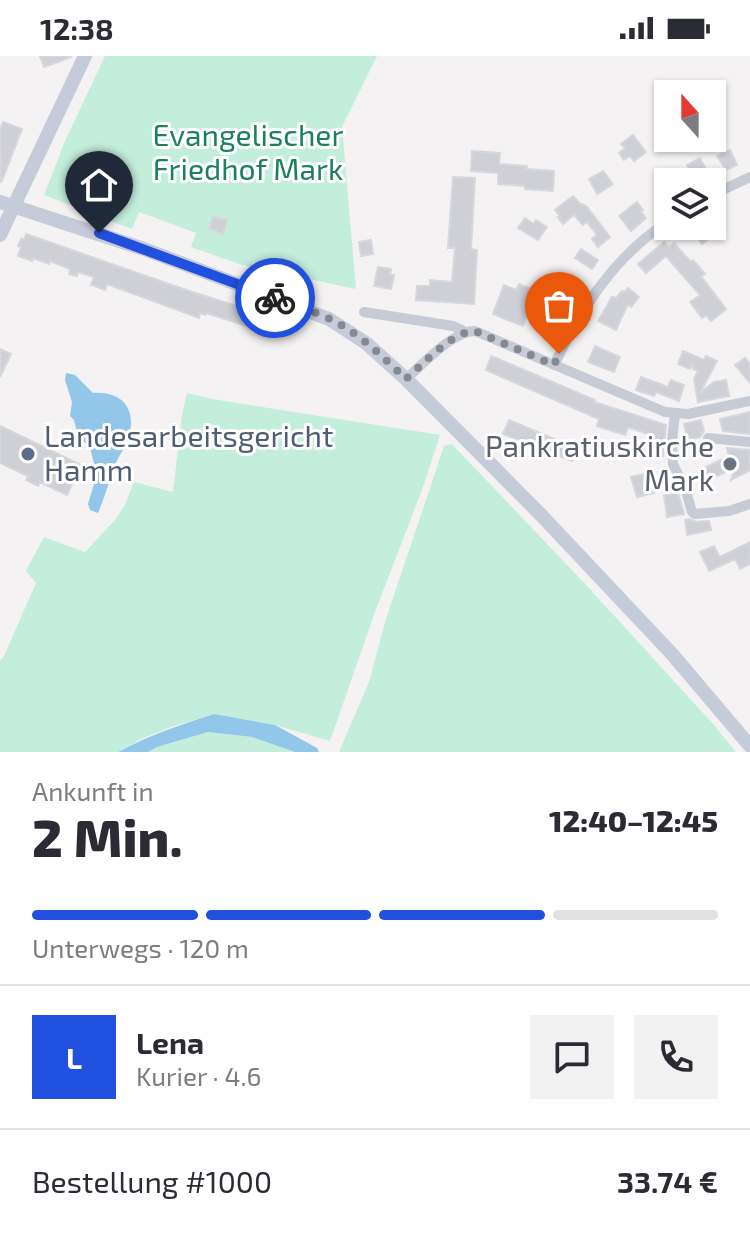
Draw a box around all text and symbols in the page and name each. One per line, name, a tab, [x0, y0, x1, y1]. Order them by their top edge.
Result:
text: 12:38	[40, 10, 114, 46]
north arrow	[654, 80, 726, 152]
map controls	[654, 80, 726, 240]
park label: Evangelischer Friedhof Mark	[152, 116, 344, 186]
pin	[65, 151, 133, 233]
icon: home	[77, 163, 121, 207]
button: layers	[654, 168, 726, 240]
courier	[235, 258, 315, 338]
pin	[525, 272, 593, 354]
icon: bike	[253, 276, 297, 320]
icon: bag	[537, 284, 581, 328]
place label: Landesarbeitsgericht Hamm	[44, 417, 333, 487]
place label: Pankratiuskirche Mark	[485, 427, 714, 497]
marker: Landesarbeitsgericht Hamm	[19, 445, 37, 463]
marker: Pankratiuskirche Mark	[721, 455, 739, 473]
text: Ankunft in	[32, 775, 154, 806]
text: 12:40–12:45	[549, 802, 718, 838]
text: 2 Min.	[32, 805, 183, 867]
text: Unterwegs · 120 m	[32, 932, 249, 963]
button: chat	[530, 1015, 614, 1099]
button: phone	[634, 1015, 718, 1099]
text: Lena	[136, 1024, 204, 1060]
text: L	[66, 1039, 82, 1075]
text: Kurier · 4.6	[136, 1060, 261, 1091]
text: Bestellung #1000	[32, 1163, 272, 1199]
text: 33.74 €	[617, 1163, 718, 1199]

